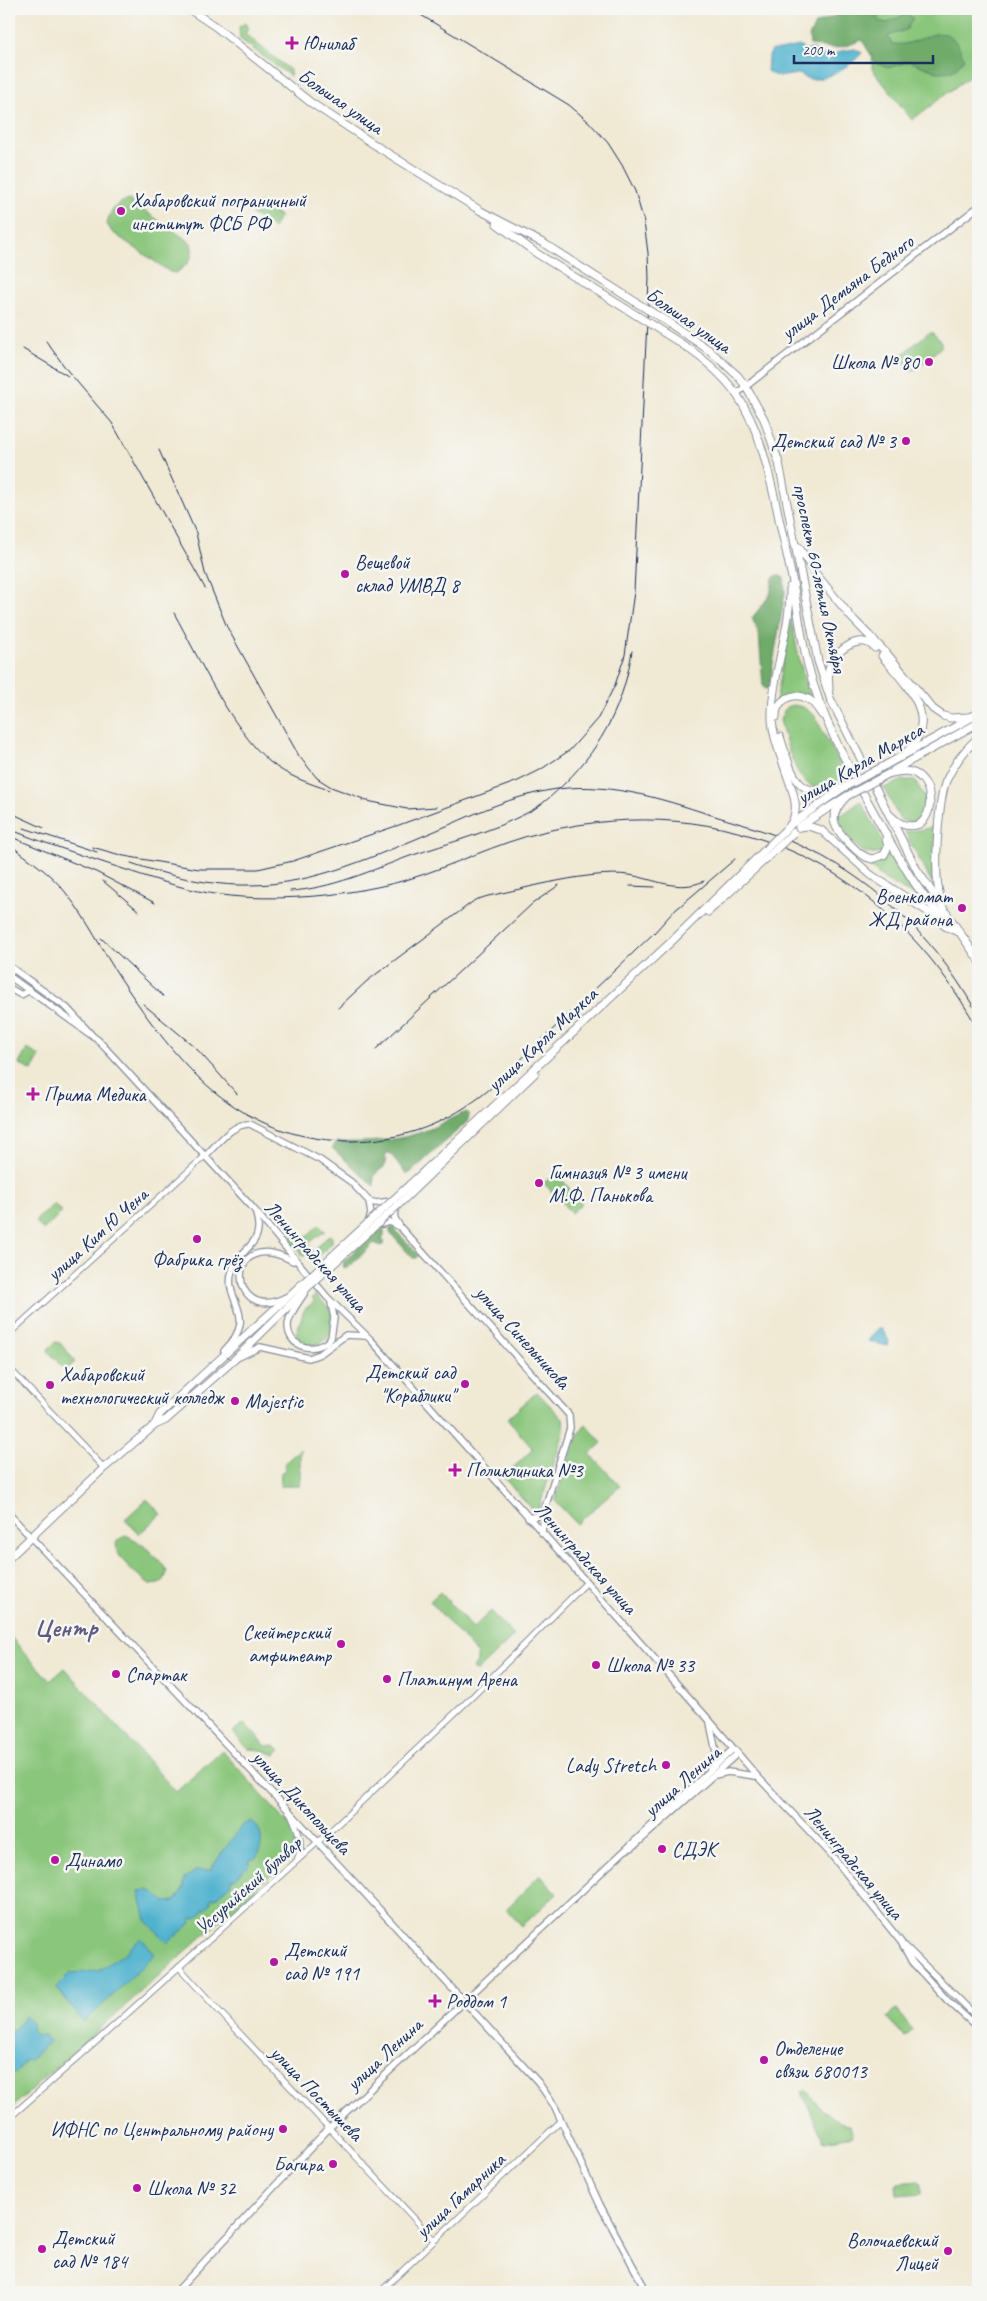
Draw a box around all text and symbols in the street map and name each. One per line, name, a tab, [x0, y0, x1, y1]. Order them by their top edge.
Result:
place label: Юнилаб	[303, 31, 358, 56]
scale bar	[794, 32, 933, 64]
marker: Юнилаб	[285, 36, 299, 50]
text: 200 m	[802, 41, 836, 60]
street label: Большая улица	[293, 63, 390, 141]
place label: Хабаровский пограничный институт ФСБ РФ	[131, 188, 308, 236]
marker: Хабаровский пограничный институт ФСБ РФ	[115, 205, 127, 217]
street label: улица Демьяна Бедного	[775, 229, 919, 346]
street label: Большая улица	[641, 282, 738, 360]
place label: Школа № 80	[831, 350, 921, 375]
marker: Школа № 80	[923, 356, 935, 368]
place label: Детский сад № 3	[771, 429, 898, 454]
marker: Детский сад № 3	[900, 435, 912, 447]
street label: проспект 60-летия Октября	[787, 481, 852, 677]
place label: Вещевой склад УМВД 8	[355, 550, 461, 598]
marker: Вещевой склад УМВД 8	[339, 568, 351, 580]
street label: улица Карла Маркса	[792, 716, 929, 810]
place label: Военкомат ЖД района	[868, 884, 954, 932]
marker: Военкомат ЖД района	[956, 902, 968, 914]
street label: улица Карла Маркса	[481, 981, 604, 1098]
place label: Прима Медика	[44, 1082, 148, 1107]
marker: Прима Медика	[26, 1087, 40, 1101]
place label: Гимназия № 3 имени М.Ф. Панькова	[549, 1160, 688, 1208]
marker: Гимназия № 3 имени М.Ф. Панькова	[533, 1177, 545, 1189]
street label: улица Ким Ю Чена	[41, 1181, 154, 1287]
street label: Ленинградская улица	[259, 1195, 374, 1319]
marker: Фабрика грёз	[191, 1233, 203, 1245]
place label: Фабрика грёз	[152, 1247, 243, 1273]
street label: улица Синельникова	[469, 1280, 577, 1396]
place label: Детский сад "Кораблики"	[365, 1360, 459, 1408]
place label: Хабаровский технологический колледж	[60, 1362, 225, 1410]
marker: Детский сад "Кораблики"	[459, 1378, 471, 1390]
marker: Хабаровский технологический колледж	[44, 1379, 56, 1391]
place label: Majestic	[245, 1389, 304, 1414]
marker: Majestic	[229, 1395, 241, 1407]
place label: Поликлиника №3	[466, 1458, 585, 1483]
marker: Поликлиника №3	[448, 1463, 462, 1477]
street label: Ленинградская улица	[529, 1497, 644, 1621]
district label: Центр	[35, 1612, 99, 1644]
place label: Скейтерский амфитеатр	[243, 1620, 333, 1668]
marker: Скейтерский амфитеатр	[335, 1638, 347, 1650]
place label: Школа № 33	[606, 1653, 696, 1678]
marker: Школа № 33	[590, 1659, 602, 1671]
place label: Спартак	[126, 1662, 188, 1687]
place label: Платинум Арена	[397, 1667, 519, 1692]
marker: Спартак	[110, 1668, 122, 1680]
marker: Платинум Арена	[381, 1673, 393, 1685]
street label: улица Ленина	[638, 1739, 727, 1823]
street label: улица Дикопольцева	[246, 1744, 358, 1861]
place label: Lady Stretch	[566, 1753, 658, 1778]
marker: Lady Stretch	[660, 1759, 672, 1771]
street label: Ленинградская улица	[799, 1800, 910, 1926]
street label: Уссурийский бульвар	[190, 1830, 308, 1940]
place label: СДЭК	[672, 1837, 720, 1862]
marker: СДЭК	[656, 1843, 668, 1855]
place label: Динамо	[65, 1848, 122, 1873]
marker: Динамо	[49, 1854, 61, 1866]
place label: Детский сад № 191	[284, 1938, 360, 1986]
marker: Детский сад № 191	[268, 1956, 280, 1968]
place label: Роддом 1	[446, 1989, 507, 2014]
marker: Роддом 1	[428, 1994, 442, 2008]
street label: улица Ленина	[340, 2012, 429, 2097]
place label: Отделение связи 680013	[774, 2036, 869, 2084]
street label: улица Постышева	[264, 2040, 370, 2148]
marker: Отделение связи 680013	[758, 2054, 770, 2066]
place label: ИФНС по Центральному району	[50, 2117, 274, 2142]
marker: ИФНС по Центральному району	[277, 2123, 289, 2135]
street label: улица Гамарника	[409, 2147, 511, 2244]
place label: Багира	[274, 2152, 325, 2177]
marker: Багира	[327, 2158, 339, 2170]
place label: Школа № 32	[147, 2176, 237, 2201]
marker: Школа № 32	[131, 2182, 143, 2194]
place label: Детский сад № 184	[52, 2226, 129, 2274]
place label: Волочаевский Лицей	[847, 2228, 940, 2276]
marker: Детский сад № 184	[36, 2243, 48, 2255]
marker: Волочаевский Лицей	[942, 2245, 954, 2257]

